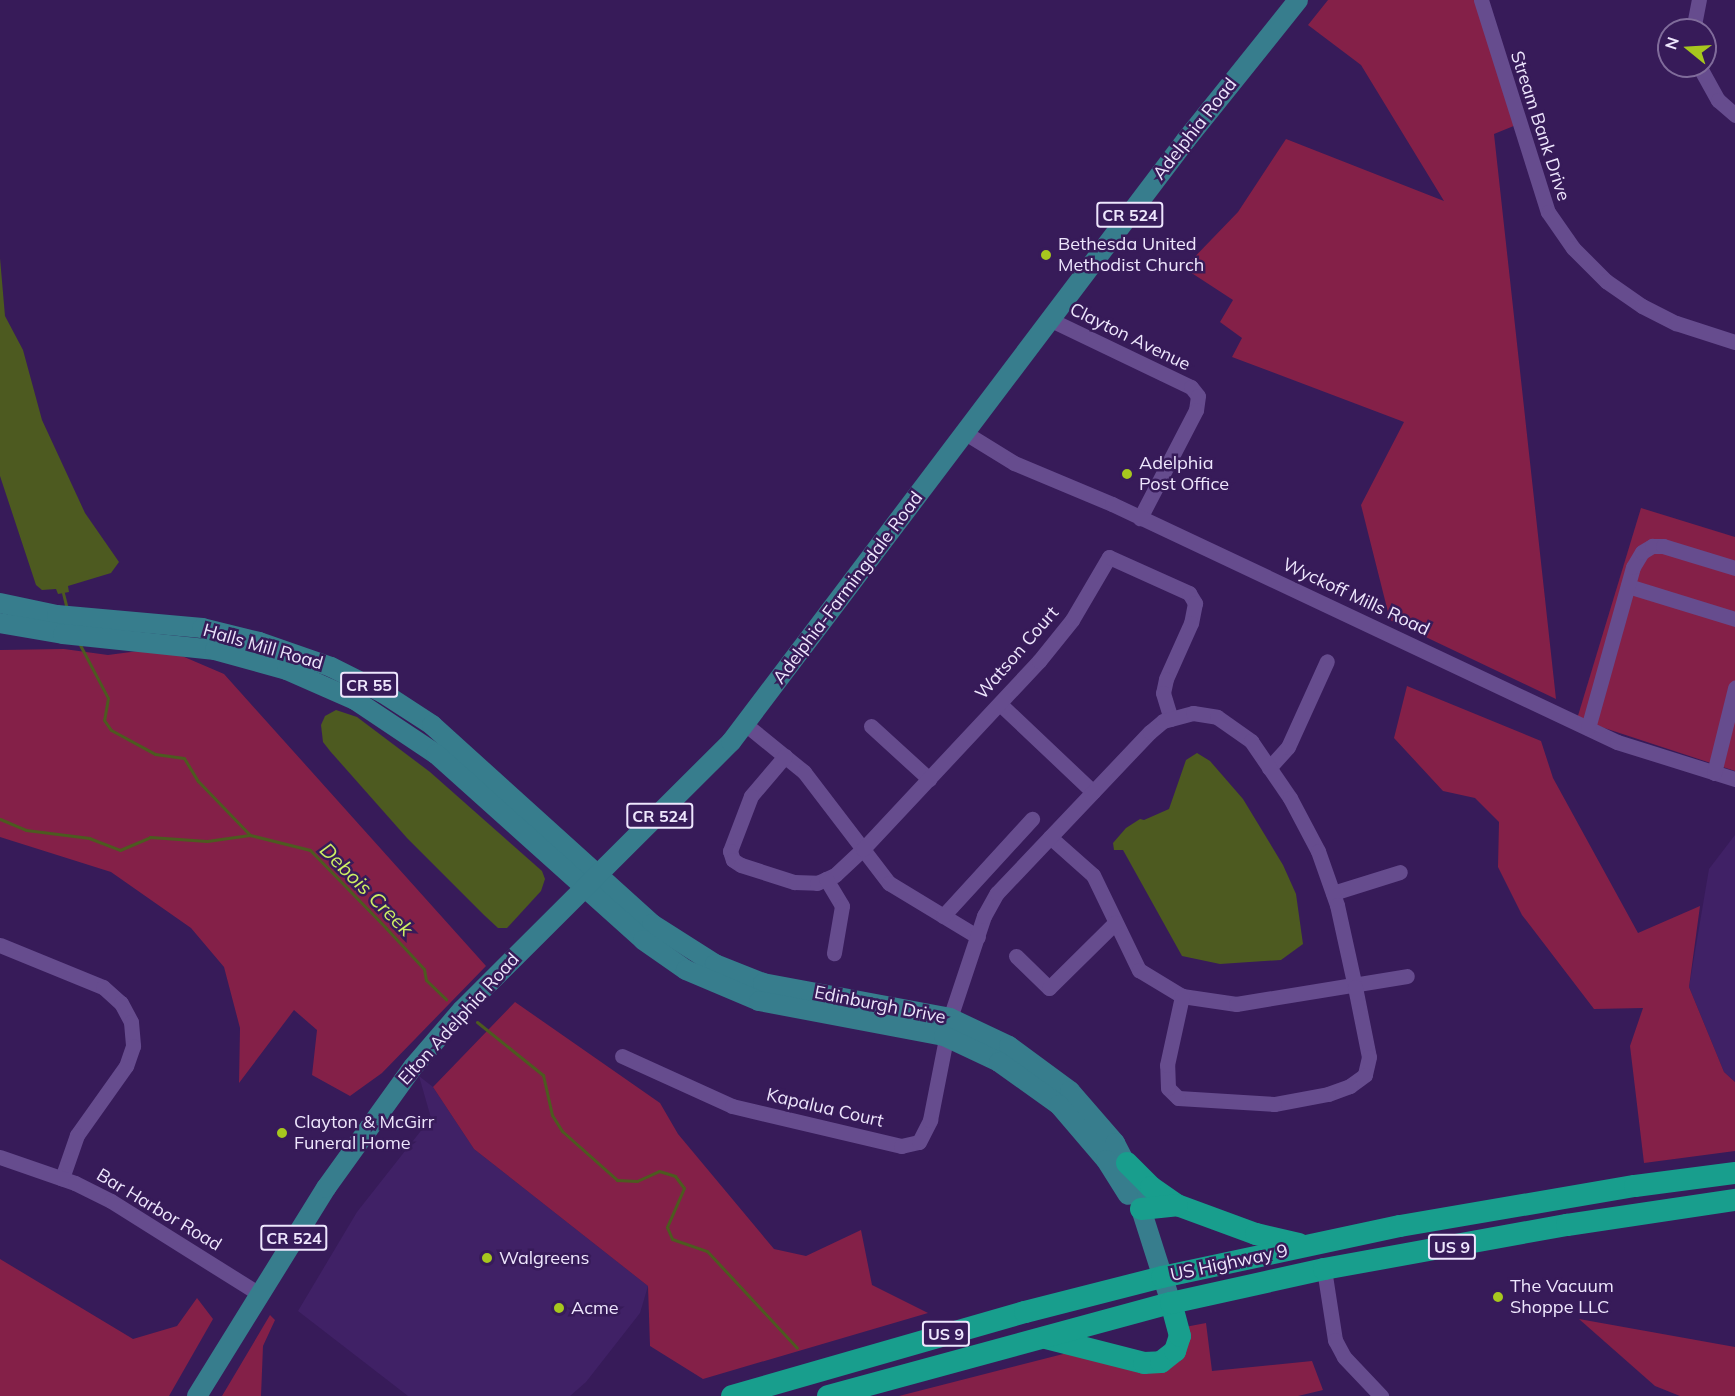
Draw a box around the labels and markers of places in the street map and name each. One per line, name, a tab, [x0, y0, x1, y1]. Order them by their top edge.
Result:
place label: Bethesda United Methodist Church	[1058, 234, 1204, 276]
marker: Bethesda United Methodist Church	[1039, 248, 1053, 262]
place label: Adelphia Post Office	[1139, 453, 1229, 496]
marker: Adelphia Post Office	[1120, 467, 1134, 481]
place label: Clayton & McGirr Funeral Home	[294, 1112, 434, 1154]
marker: Clayton & McGirr Funeral Home	[275, 1126, 289, 1140]
place label: Walgreens	[499, 1247, 589, 1269]
marker: Walgreens	[480, 1251, 494, 1265]
place label: The Vacuum Shoppe LLC	[1510, 1276, 1614, 1318]
marker: The Vacuum Shoppe LLC	[1491, 1290, 1505, 1304]
place label: Acme	[571, 1297, 619, 1319]
marker: Acme	[552, 1301, 566, 1315]

